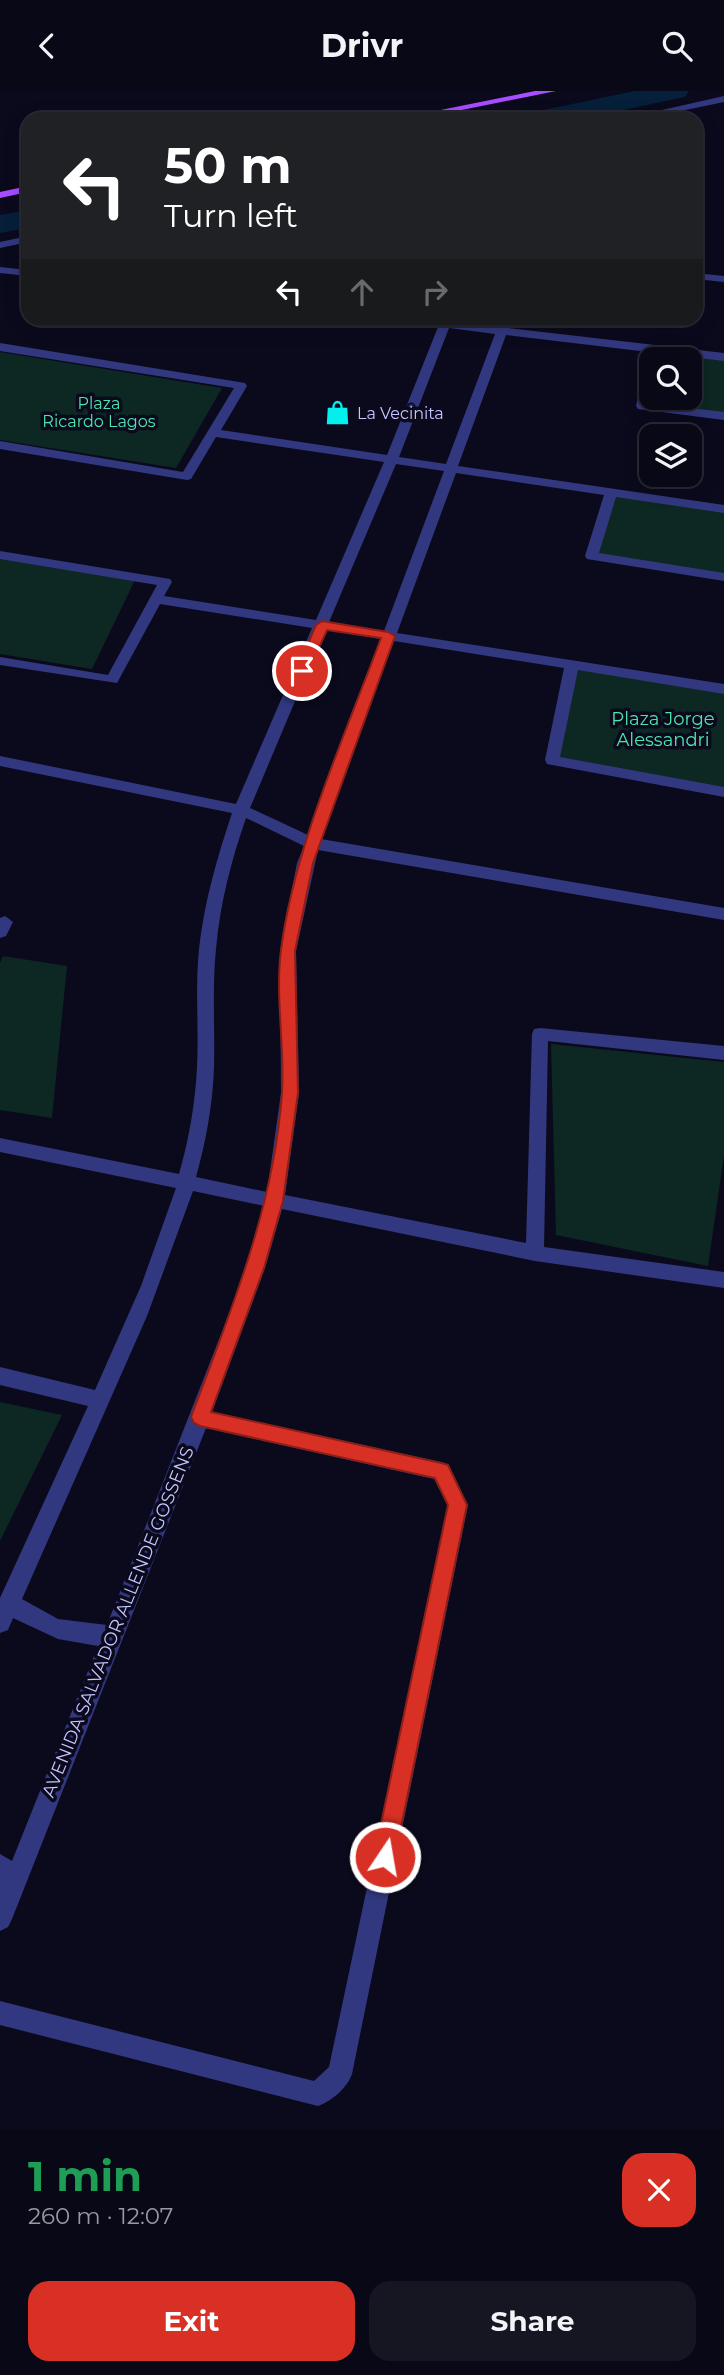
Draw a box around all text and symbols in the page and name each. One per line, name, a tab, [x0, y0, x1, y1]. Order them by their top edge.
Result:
text: Drivr	[321, 26, 403, 65]
icon: back	[28, 27, 66, 65]
icon: search	[658, 27, 696, 65]
text: 50 m	[164, 136, 292, 195]
icon: left	[49, 140, 140, 231]
text: Turn left	[164, 196, 298, 235]
icon: left	[270, 273, 308, 311]
icon: ahead	[343, 273, 381, 311]
icon: right	[416, 273, 454, 311]
map controls	[639, 347, 702, 487]
button: search	[639, 347, 702, 410]
park label: Plaza Ricardo Lagos	[42, 394, 156, 431]
shop icon: La Vecinita	[323, 399, 351, 427]
place label: La Vecinita	[357, 404, 444, 423]
button: layers	[639, 424, 702, 487]
pin	[272, 641, 332, 701]
icon: arrive	[283, 652, 321, 690]
park label: Plaza Jorge Alessandri	[611, 708, 715, 751]
street label: AVENIDA SALVADOR ALLENDE GOSSENS	[37, 1443, 199, 1801]
position arrow	[348, 1820, 422, 1894]
text: 1 min	[28, 2150, 142, 2202]
button: close	[622, 2153, 696, 2227]
text: 260 m · 12:07	[28, 2202, 173, 2230]
button: Exit	[28, 2281, 355, 2361]
button: Share	[369, 2281, 696, 2361]

